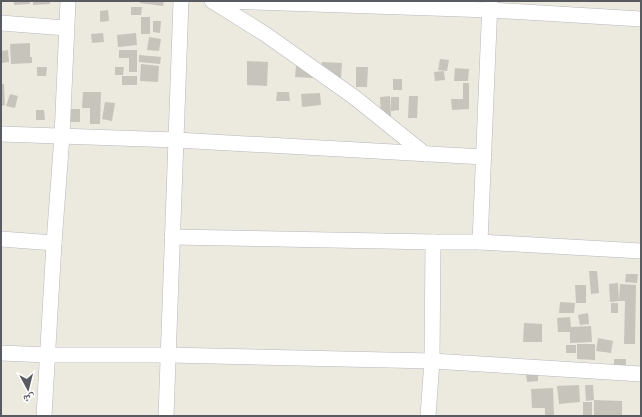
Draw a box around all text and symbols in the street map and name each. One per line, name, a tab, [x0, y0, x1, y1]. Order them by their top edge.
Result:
north arrow	[8, 369, 48, 409]
text: ش	[22, 390, 36, 408]

